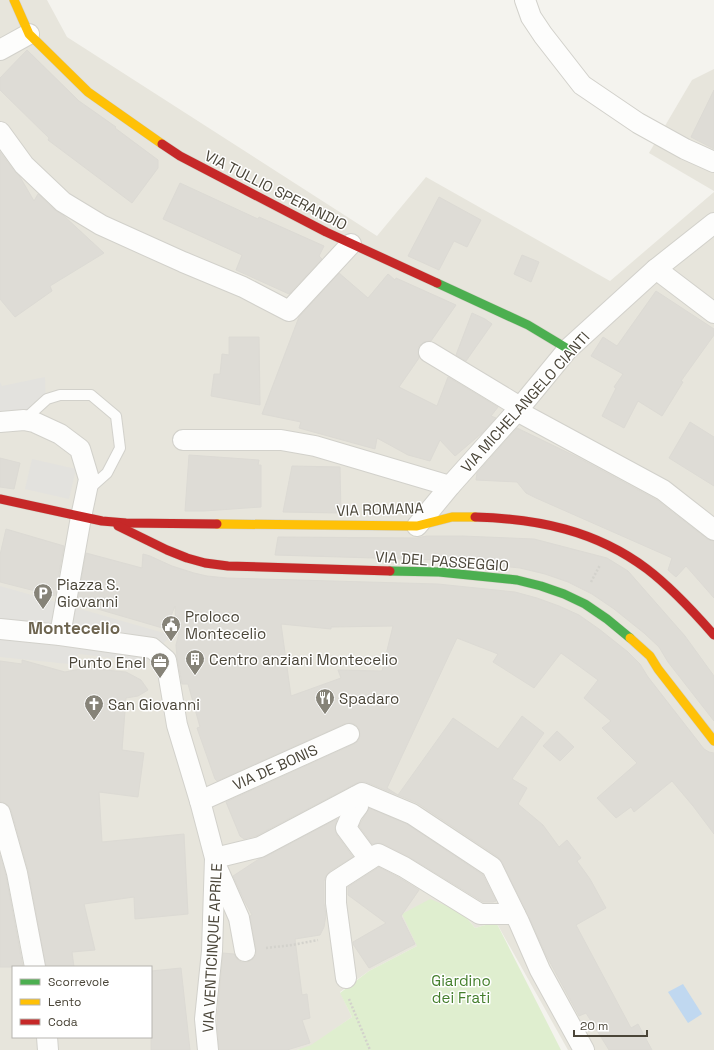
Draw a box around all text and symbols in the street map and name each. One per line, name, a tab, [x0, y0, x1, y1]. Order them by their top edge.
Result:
street label: VIA TULLIO SPERANDIO	[201, 146, 351, 234]
street label: VIA MICHELANGELO CIANTI	[457, 327, 593, 477]
street label: VIA ROMANA	[336, 498, 425, 520]
street label: VIA DEL PASSEGGIO	[375, 547, 509, 575]
place label: Piazza S. Giovanni	[57, 575, 119, 611]
parking icon: Piazza S. Giovanni	[32, 582, 54, 610]
place label: Proloco Montecelio	[185, 607, 266, 643]
public building icon: Proloco Montecelio	[160, 614, 182, 642]
district label: Montecelio	[28, 617, 120, 639]
building icon: Centro anziani Montecelio	[184, 648, 206, 676]
place label: Centro anziani Montecelio	[209, 650, 398, 669]
office icon: Punto Enel	[149, 651, 171, 679]
place label: Punto Enel	[69, 653, 146, 672]
restaurant icon: Spadaro	[314, 687, 336, 715]
place label: Spadaro	[339, 689, 399, 708]
church icon: San Giovanni	[83, 693, 105, 721]
place label: San Giovanni	[108, 695, 200, 714]
street label: VIA DE BONIS	[230, 740, 320, 794]
street label: VIA VENTICINQUE APRILE	[198, 863, 226, 1033]
legend	[12, 966, 152, 1038]
park label: Giardino dei Frati	[431, 971, 491, 1007]
text: Scorrevole	[48, 974, 109, 990]
text: Lento	[48, 994, 82, 1010]
scale bar	[574, 1012, 647, 1038]
text: Coda	[48, 1014, 78, 1030]
text: 20 m	[580, 1018, 608, 1034]

